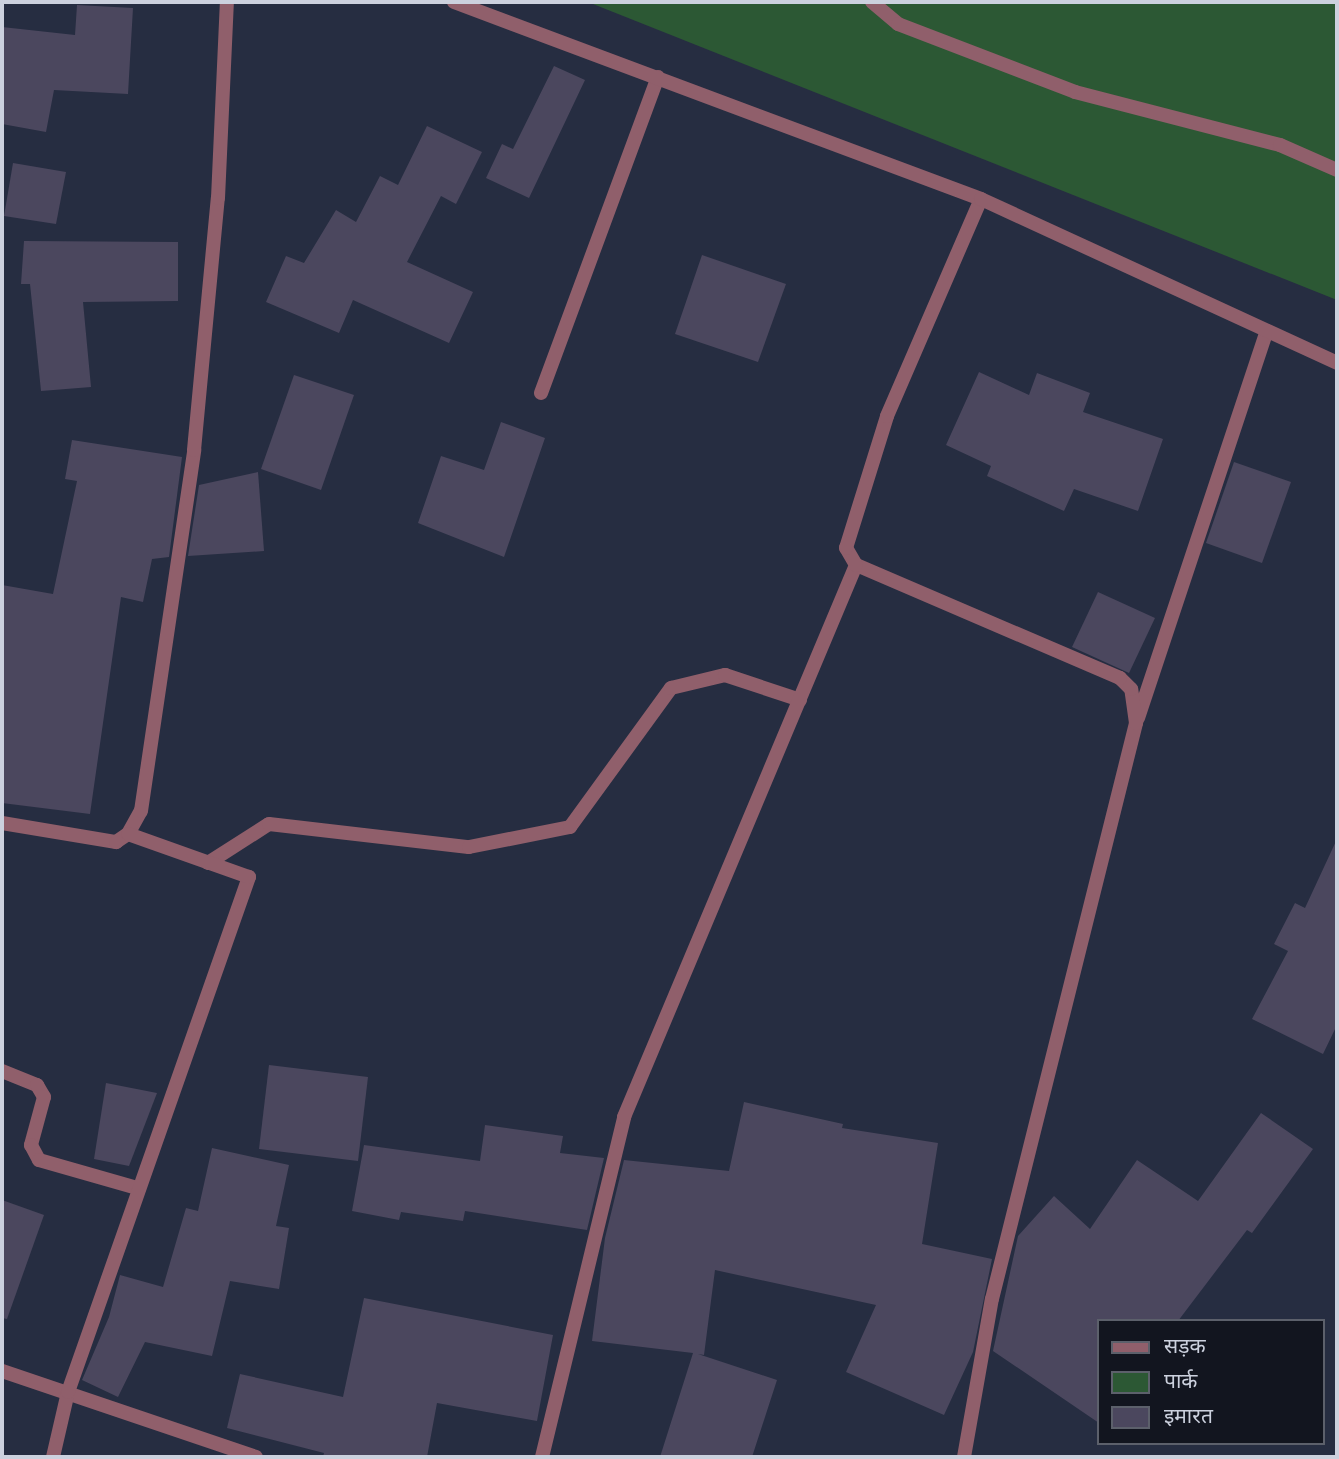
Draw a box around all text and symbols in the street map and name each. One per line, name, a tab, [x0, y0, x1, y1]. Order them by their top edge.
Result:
legend	[1098, 1319, 1325, 1445]
text: सड़क	[1164, 1333, 1206, 1357]
text: पार्क	[1164, 1368, 1198, 1392]
text: इमारत	[1164, 1403, 1213, 1427]

